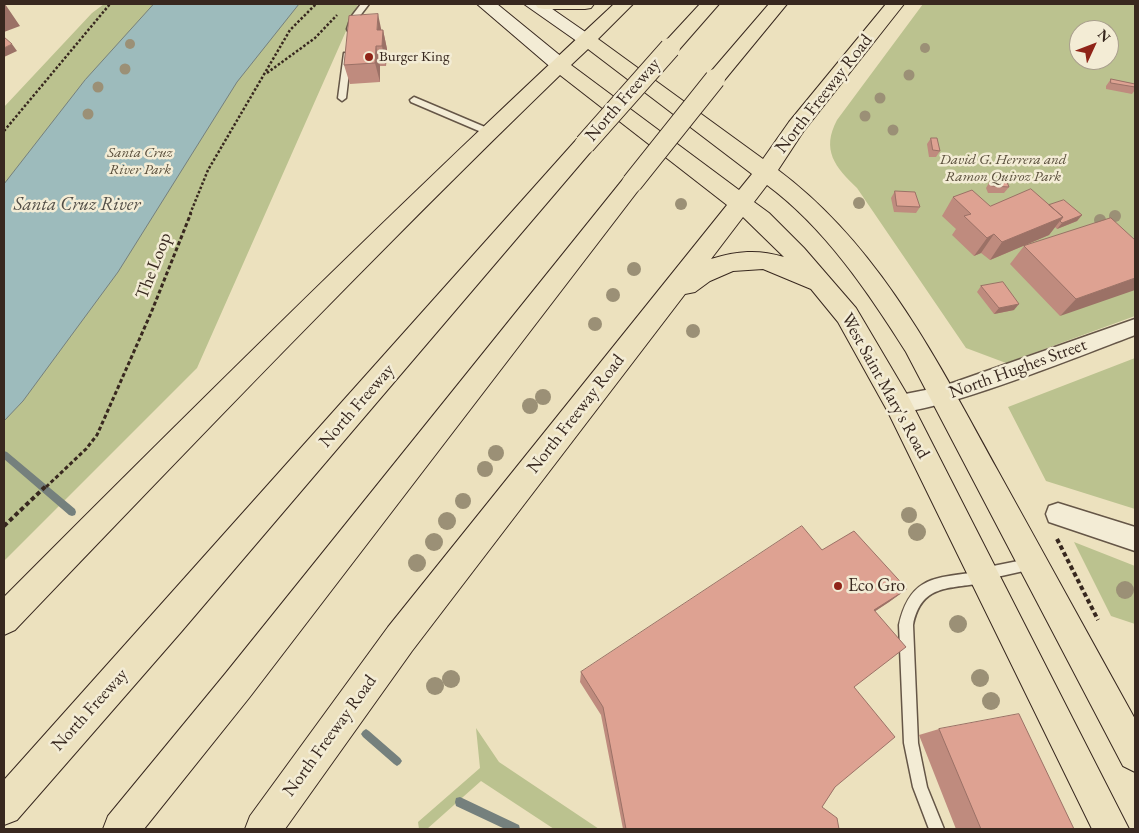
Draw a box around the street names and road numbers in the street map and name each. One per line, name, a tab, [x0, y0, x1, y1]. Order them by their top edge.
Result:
street label: North Freeway Road	[771, 30, 877, 158]
street label: North Freeway	[581, 54, 665, 146]
street label: The Loop	[131, 230, 177, 302]
street label: West Saint Mary's Road	[836, 309, 934, 463]
street label: North Hughes Street	[946, 334, 1090, 404]
street label: North Freeway Road	[523, 350, 629, 478]
street label: North Freeway	[315, 360, 399, 452]
street label: North Freeway	[47, 664, 133, 756]
street label: North Freeway Road	[279, 671, 381, 801]

